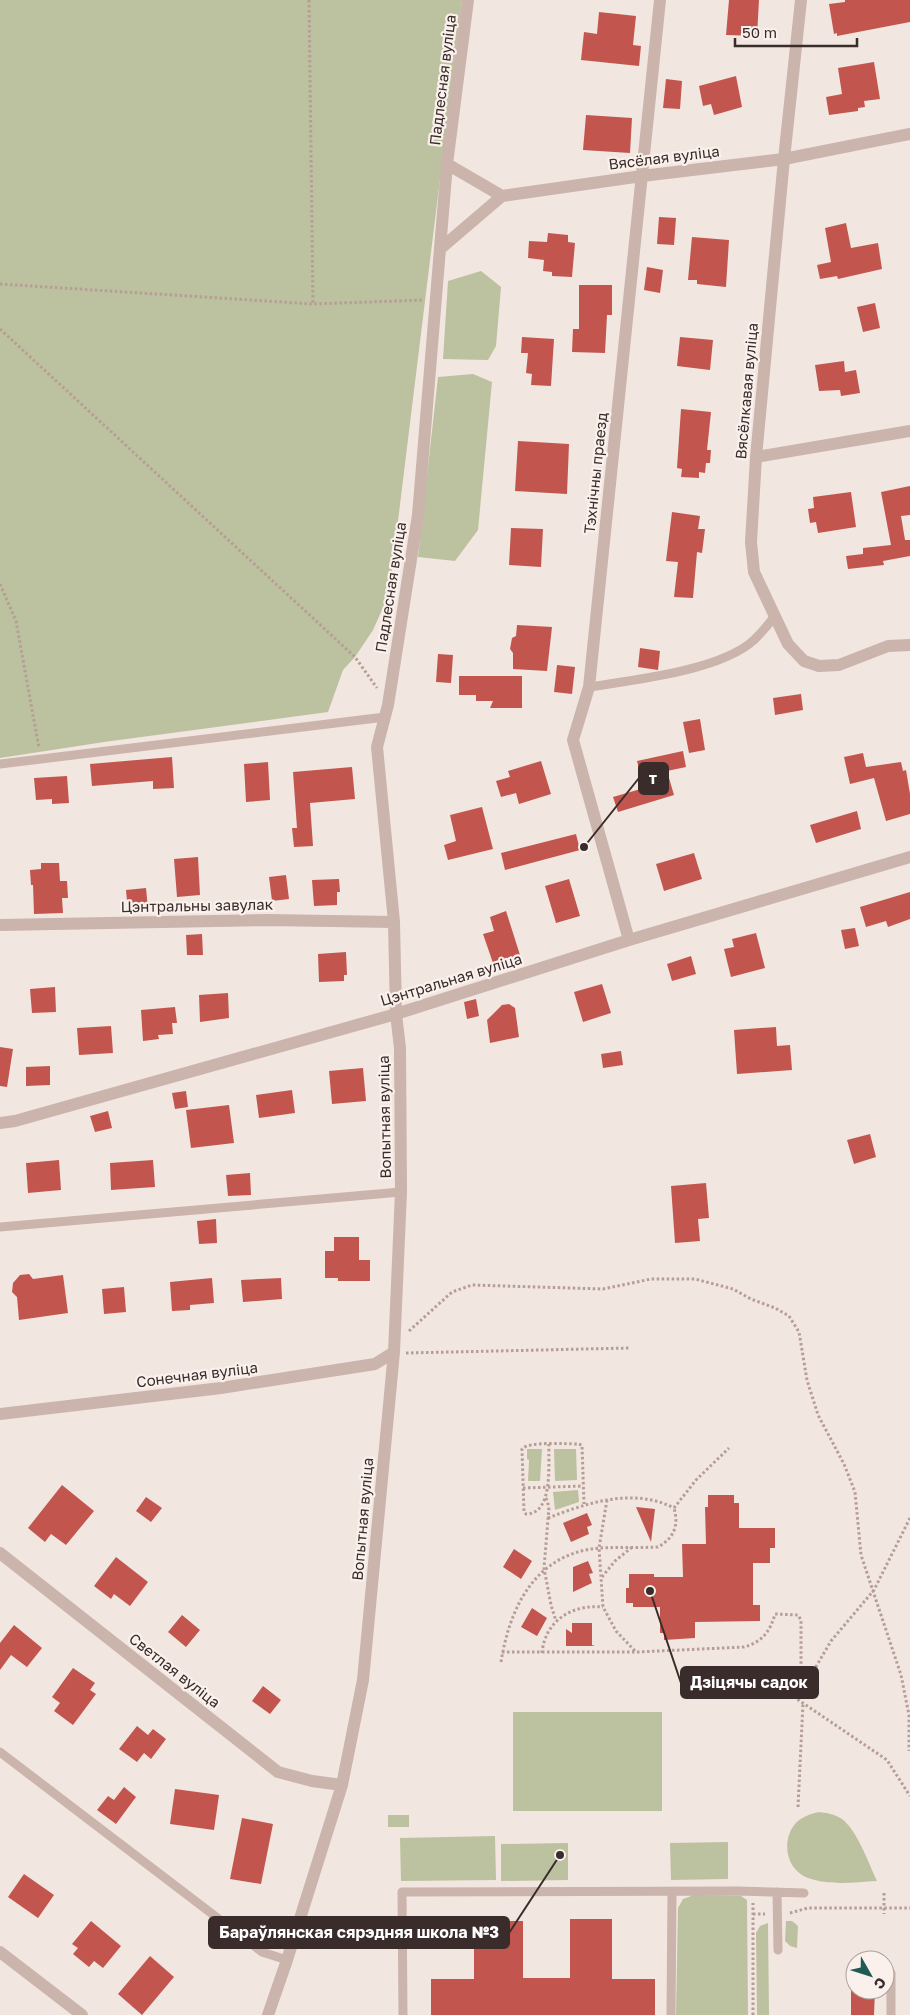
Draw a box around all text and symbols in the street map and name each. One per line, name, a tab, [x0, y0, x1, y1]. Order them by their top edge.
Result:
street label: Падлесная вуліца	[425, 14, 459, 146]
scale bar	[735, 15, 858, 47]
text: 50 m	[742, 23, 777, 41]
street label: Вясёлая вуліца	[607, 141, 721, 173]
street label: Вясёлкавая вуліца	[731, 322, 761, 460]
street label: Тэхнічны праезд	[580, 412, 610, 534]
street label: Падлесная вуліца	[371, 521, 409, 653]
callout: т	[639, 763, 668, 794]
text: т	[649, 768, 657, 788]
street label: Цэнтральны завулак	[121, 895, 274, 915]
street label: Цэнтральная вуліца	[378, 949, 524, 1009]
street label: Вопытная вуліца	[374, 1055, 394, 1179]
street label: Сонечная вуліца	[135, 1358, 259, 1390]
street label: Вопытная вуліца	[348, 1457, 376, 1581]
street label: Светлая вуліца	[126, 1629, 224, 1711]
callout: Дзіцячы садок	[681, 1667, 818, 1698]
text: Дзіцячы садок	[690, 1672, 808, 1692]
callout: Бараўлянская сярэдняя школа №3	[209, 1917, 509, 1948]
text: Бараўлянская сярэдняя школа №3	[219, 1922, 499, 1942]
north arrow	[845, 1950, 895, 2000]
text: С	[871, 1974, 890, 1993]

